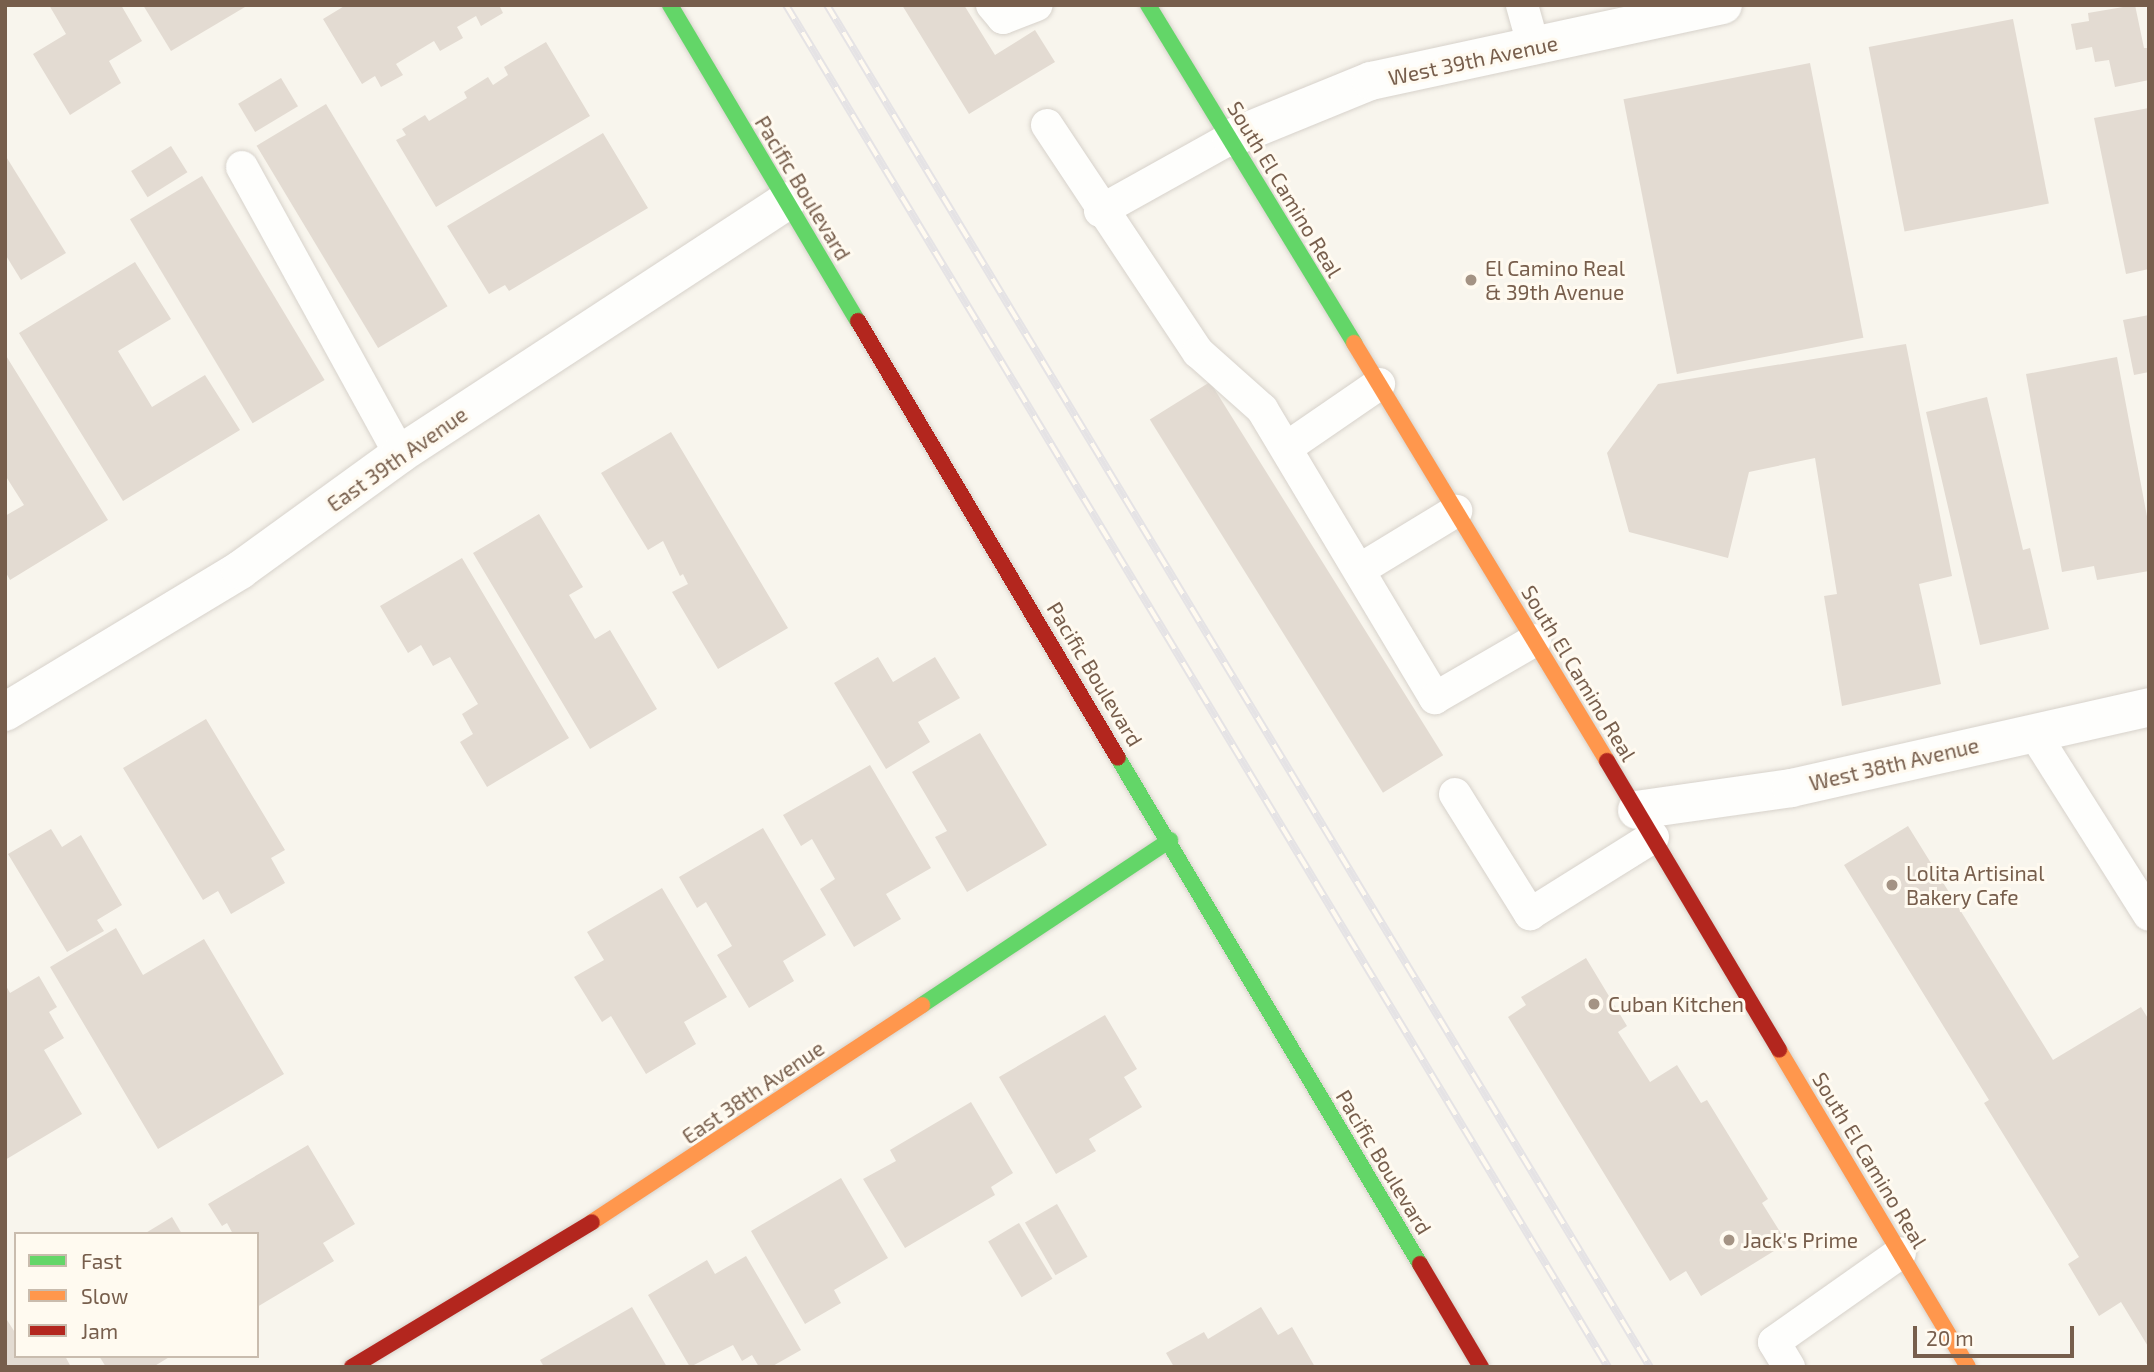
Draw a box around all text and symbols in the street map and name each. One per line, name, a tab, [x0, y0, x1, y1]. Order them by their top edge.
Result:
street label: West 39th Avenue	[1386, 30, 1560, 90]
street label: South El Camino Real	[1222, 96, 1348, 282]
street label: Pacific Boulevard	[750, 111, 856, 265]
place label: El Camino Real & 39th Avenue	[1485, 255, 1626, 305]
marker: El Camino Real & 39th Avenue	[1463, 272, 1479, 288]
street label: East 39th Avenue	[322, 401, 472, 517]
street label: South El Camino Real	[1516, 580, 1642, 766]
street label: Pacific Boulevard	[1042, 597, 1148, 751]
street label: West 38th Avenue	[1806, 732, 1982, 796]
place label: Lolita Artisinal Bakery Cafe	[1906, 860, 2045, 910]
marker: Lolita Artisinal Bakery Cafe	[1884, 877, 1900, 893]
place label: Cuban Kitchen	[1608, 991, 1744, 1017]
marker: Cuban Kitchen	[1586, 996, 1602, 1012]
street label: East 38th Avenue	[677, 1035, 829, 1149]
street label: South El Camino Real	[1807, 1067, 1933, 1253]
street label: Pacific Boulevard	[1331, 1085, 1437, 1239]
place label: Jack's Prime	[1743, 1227, 1858, 1253]
legend	[14, 1232, 259, 1358]
marker: Jack's Prime	[1721, 1232, 1737, 1248]
text: Fast	[81, 1248, 122, 1273]
text: Slow	[81, 1283, 128, 1308]
scale bar	[1916, 1312, 2077, 1356]
text: Jam	[81, 1318, 118, 1343]
text: 20 m	[1926, 1325, 1974, 1350]

